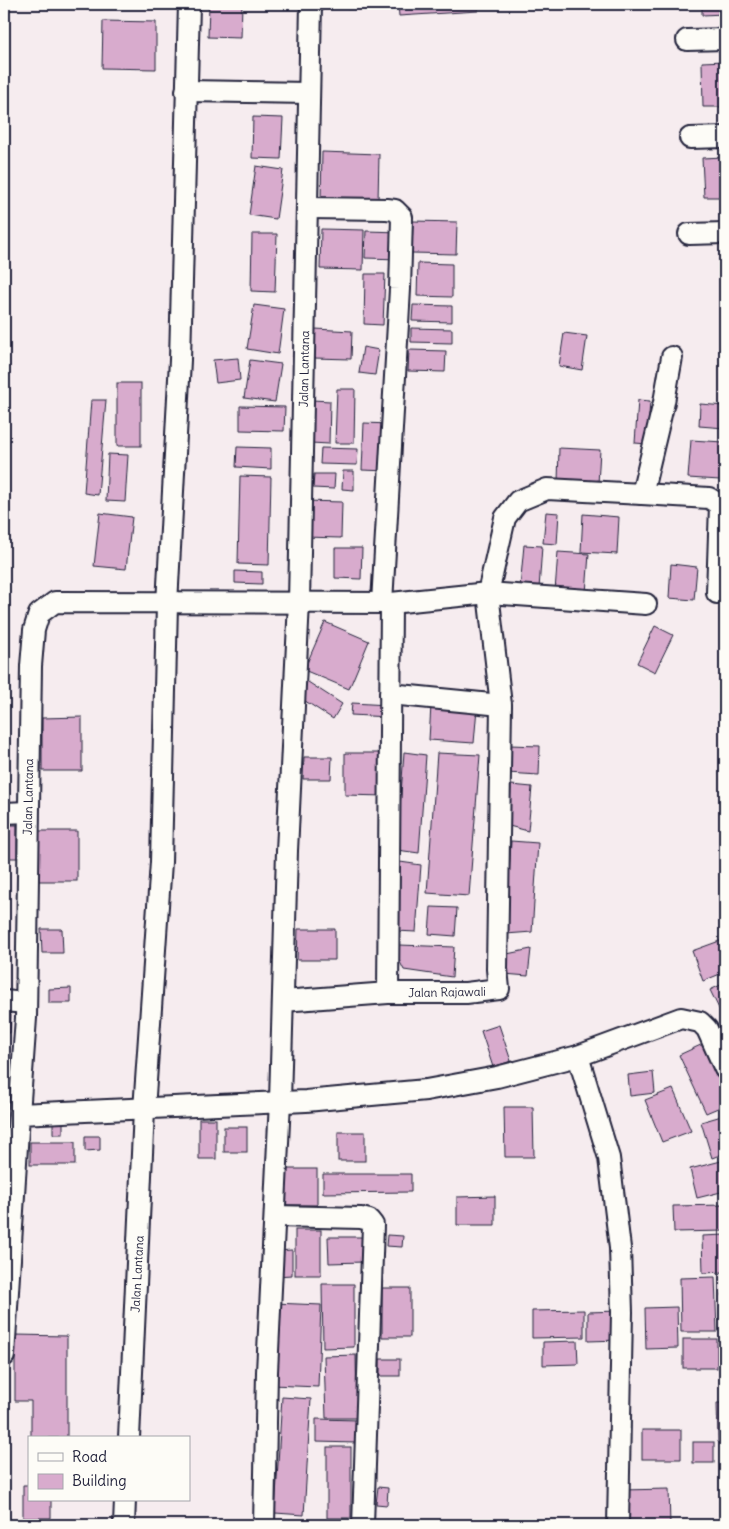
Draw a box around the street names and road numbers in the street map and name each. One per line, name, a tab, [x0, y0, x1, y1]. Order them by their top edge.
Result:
street label: Jalan Lantana	[296, 330, 312, 408]
street label: Jalan Lantana	[20, 758, 36, 836]
street label: Jalan Rajawali	[408, 984, 486, 1000]
street label: Jalan Lantana	[127, 1235, 147, 1313]

